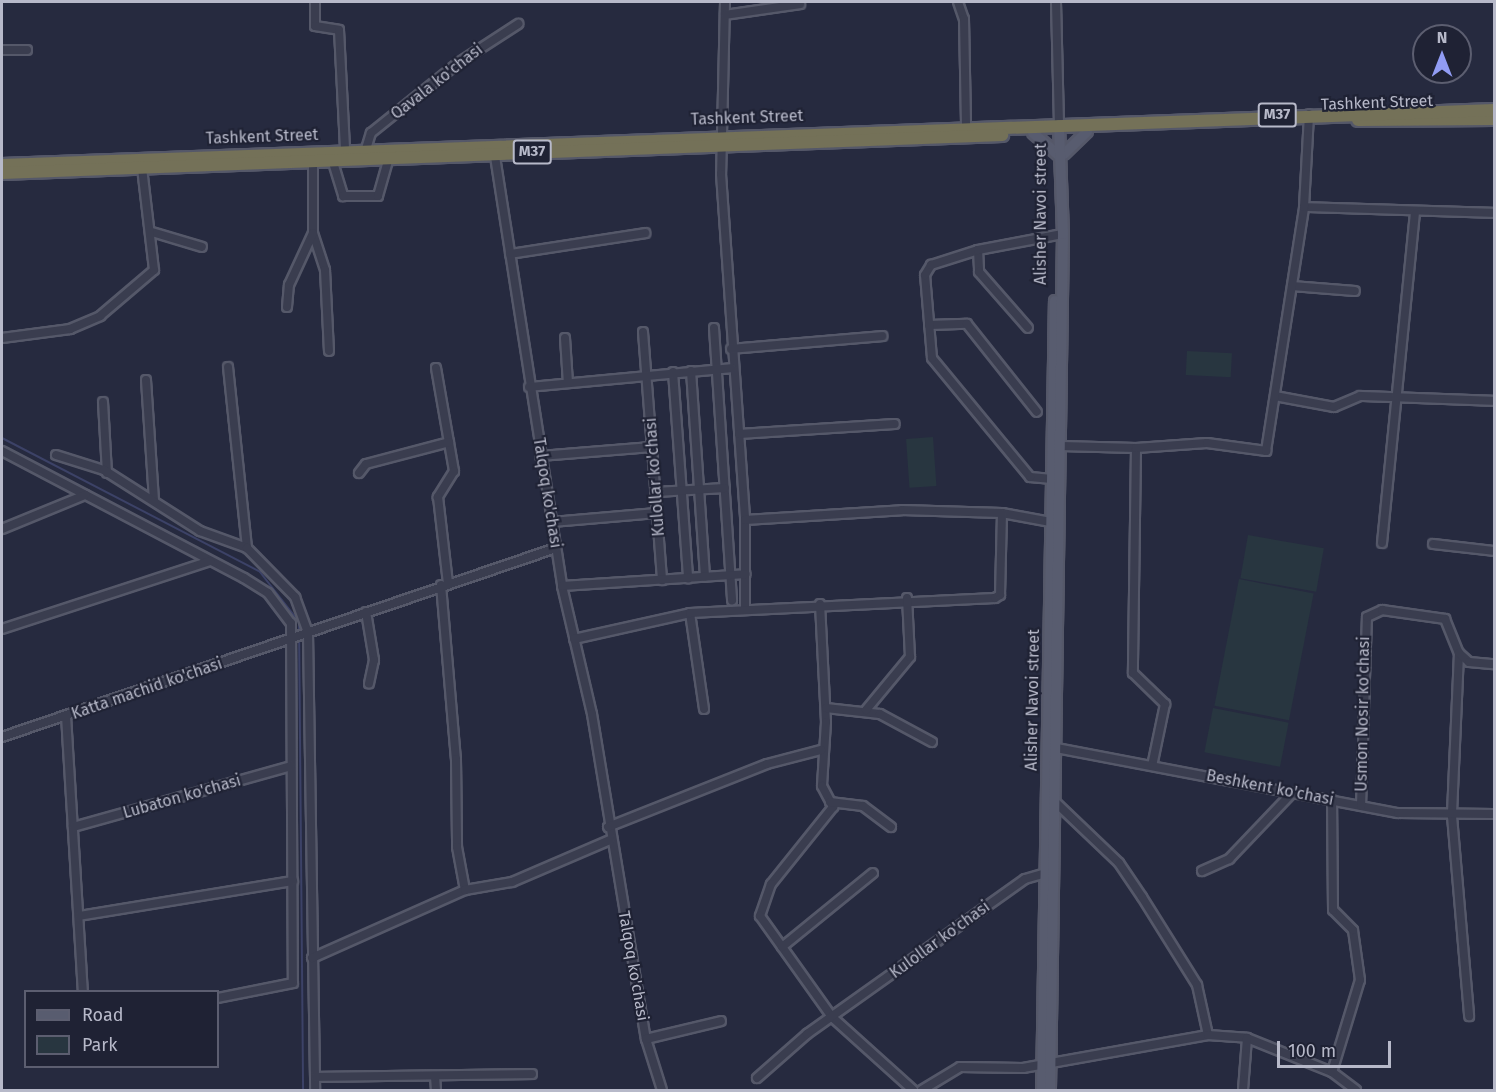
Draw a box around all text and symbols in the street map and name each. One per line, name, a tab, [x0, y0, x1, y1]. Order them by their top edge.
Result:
north arrow	[1412, 24, 1472, 84]
text: N	[1437, 28, 1447, 47]
street label: Qavala ko'chasi	[387, 40, 487, 124]
street label: Tashkent Street	[1320, 91, 1434, 115]
road number: M37	[1258, 103, 1296, 127]
street label: Tashkent Street	[690, 106, 804, 130]
street label: Tashkent Street	[205, 125, 319, 149]
road number: M37	[512, 140, 552, 164]
street label: Alisher Navoi street	[1031, 143, 1051, 285]
street label: Kulollar ko'chasi	[641, 417, 669, 537]
street label: Talqoq ko'chasi	[529, 436, 565, 550]
street label: Alisher Navoi street	[1022, 629, 1044, 771]
street label: Usmon Nosir ko'chasi	[1352, 636, 1374, 792]
street label: Katta machid ko'chasi	[69, 654, 225, 724]
street label: Beshkent ko'chasi	[1205, 766, 1335, 810]
street label: Lubaton ko'chasi	[121, 771, 243, 823]
street label: Kulollar ko'chasi	[886, 897, 994, 983]
street label: Talqoq ko'chasi	[614, 909, 652, 1023]
legend	[24, 990, 219, 1068]
text: Road	[82, 1004, 124, 1026]
scale bar	[1280, 1029, 1394, 1067]
text: Park	[82, 1034, 117, 1056]
text: 100 m	[1288, 1040, 1336, 1062]

